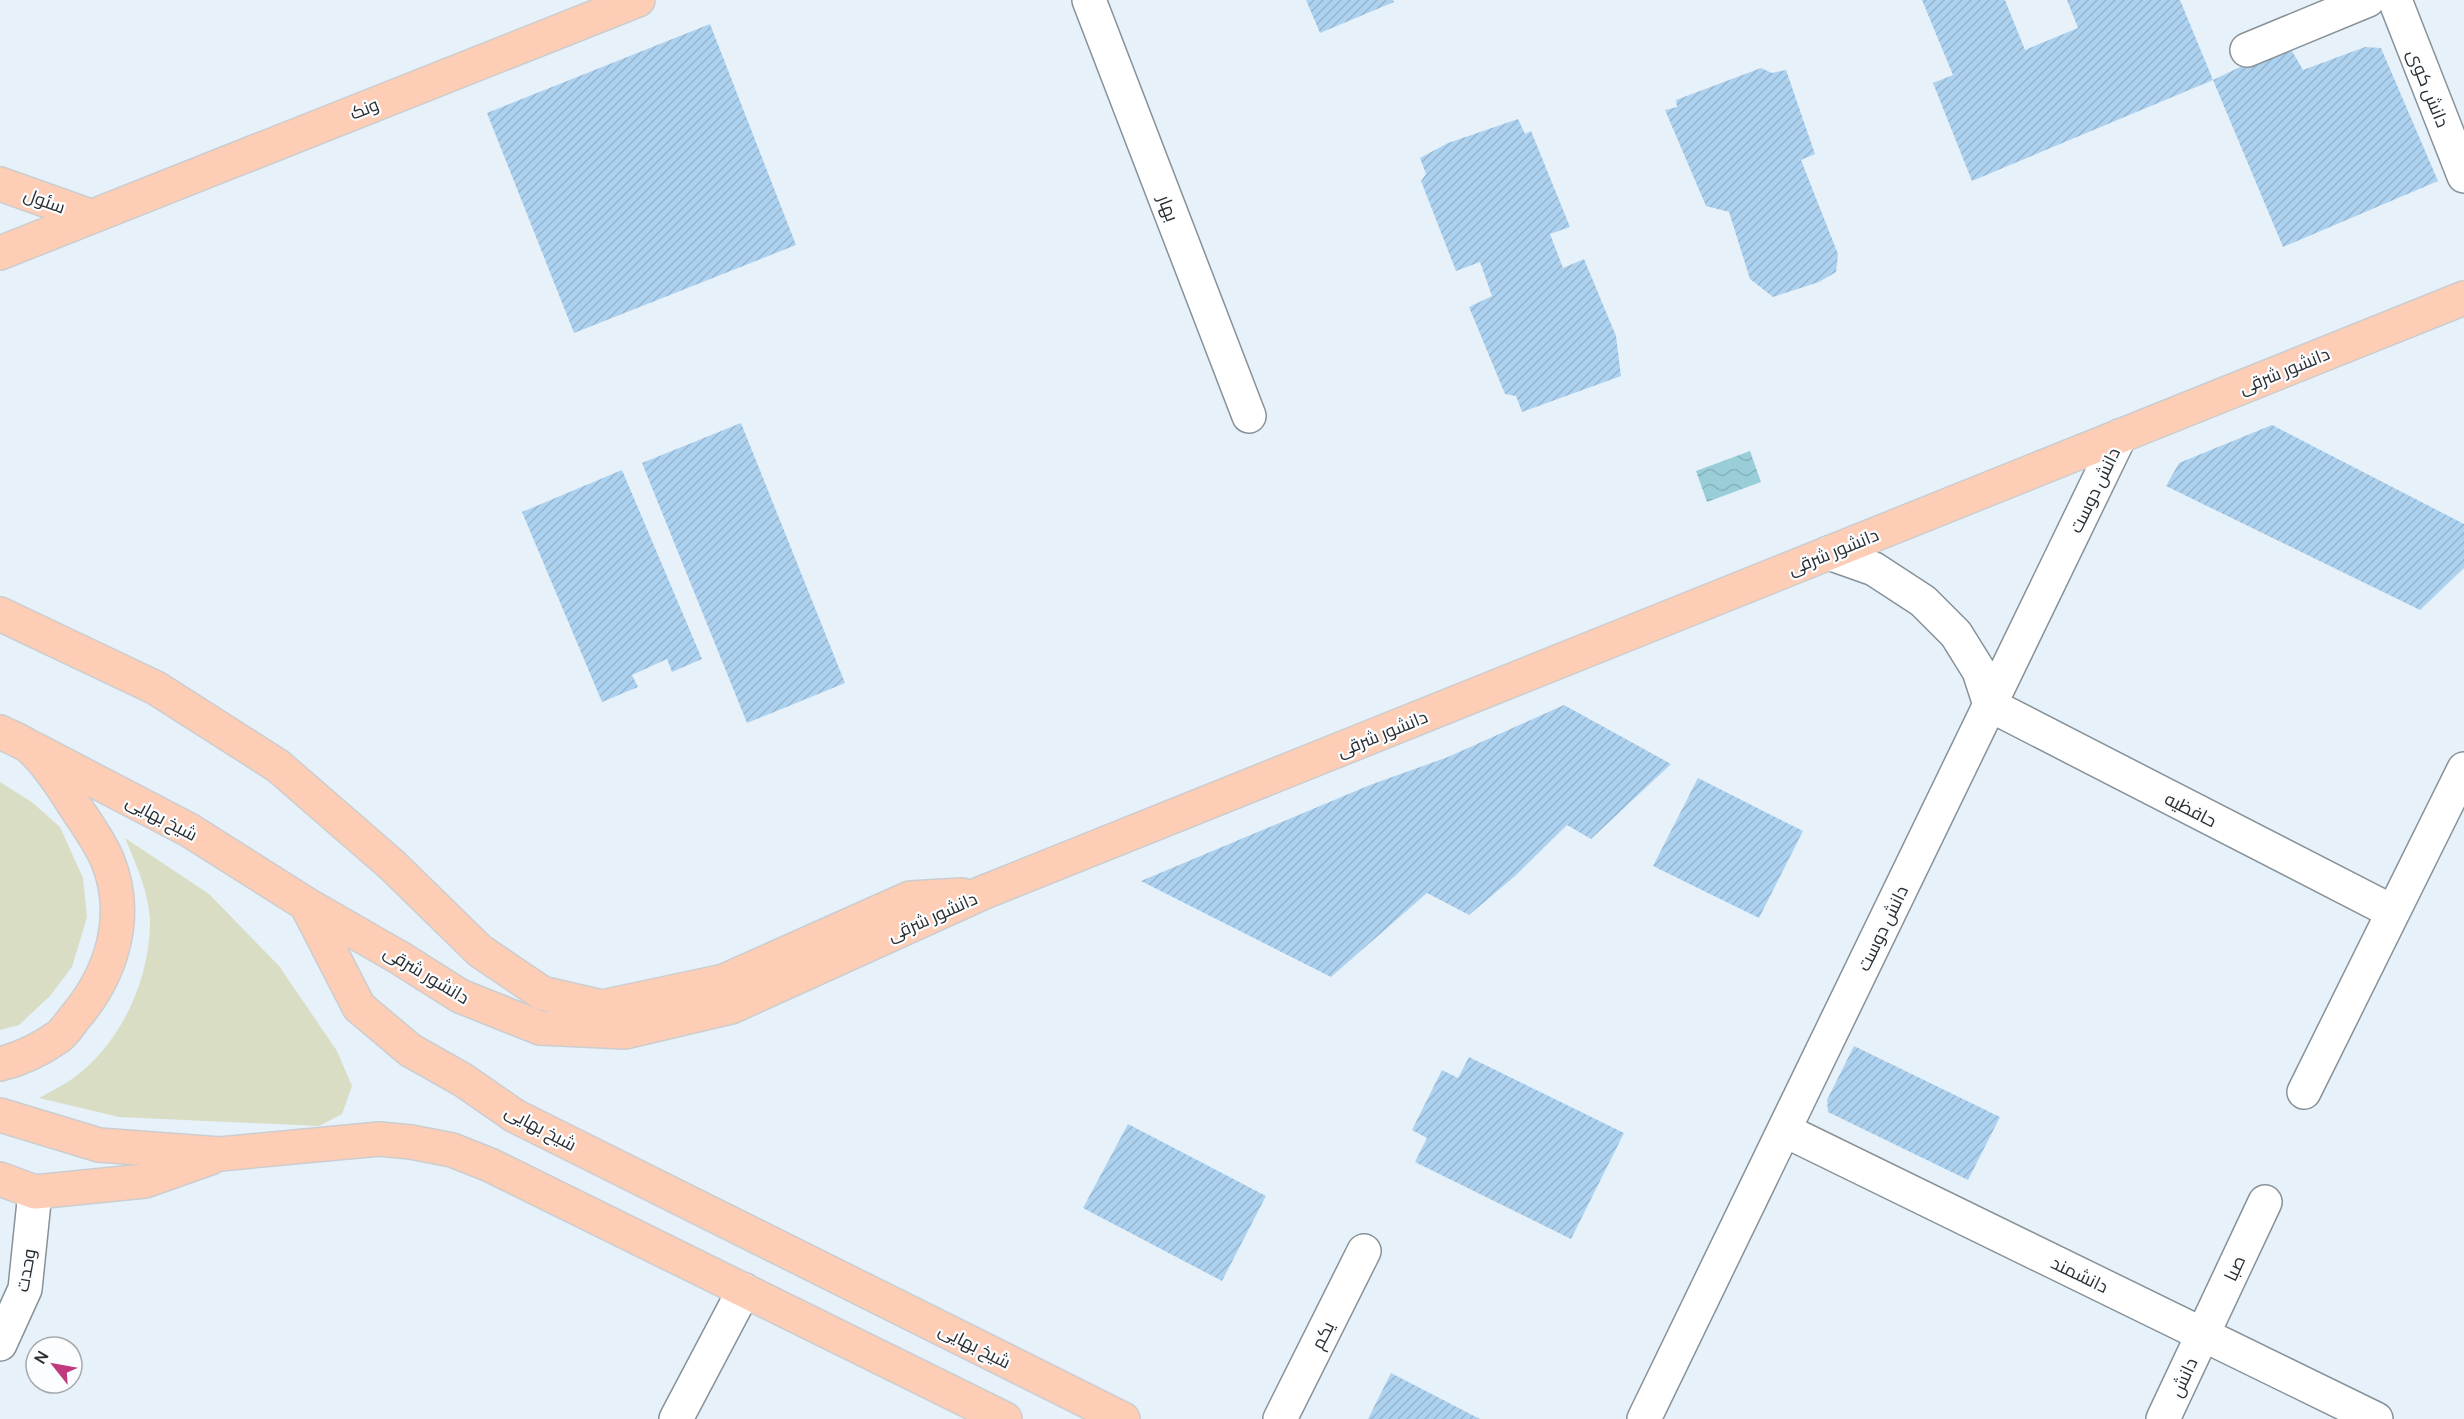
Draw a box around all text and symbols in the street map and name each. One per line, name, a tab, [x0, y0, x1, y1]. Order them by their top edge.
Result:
street label: دانش کوی	[2402, 45, 2456, 131]
street label: ونک	[346, 91, 382, 125]
street label: سئول	[21, 181, 69, 219]
street label: بهار	[1153, 190, 1185, 225]
street label: دانشور شرقی	[2235, 341, 2333, 399]
street label: دانش دوست	[2063, 443, 2125, 537]
street label: دانشور شرقی	[1784, 522, 1882, 580]
street label: دانشور شرقی	[1333, 704, 1431, 762]
street label: حافظیه	[2161, 786, 2221, 832]
street label: شیخ بهایی	[122, 788, 202, 847]
street label: دانش دوست	[1851, 881, 1913, 975]
street label: دانشور شرقی	[883, 886, 981, 946]
street label: دانشور شرقی	[380, 939, 474, 1009]
street label: شیخ بهایی	[501, 1098, 581, 1157]
street label: وحدت	[9, 1246, 41, 1294]
street label: دانشمند	[2047, 1250, 2113, 1298]
street label: صبا	[2218, 1251, 2250, 1285]
street label: شیخ بهایی	[934, 1317, 1015, 1374]
street label: یکم	[1305, 1317, 1340, 1354]
north arrow	[24, 1335, 84, 1395]
text: N	[29, 1347, 54, 1368]
street label: دانش	[2164, 1353, 2202, 1401]

